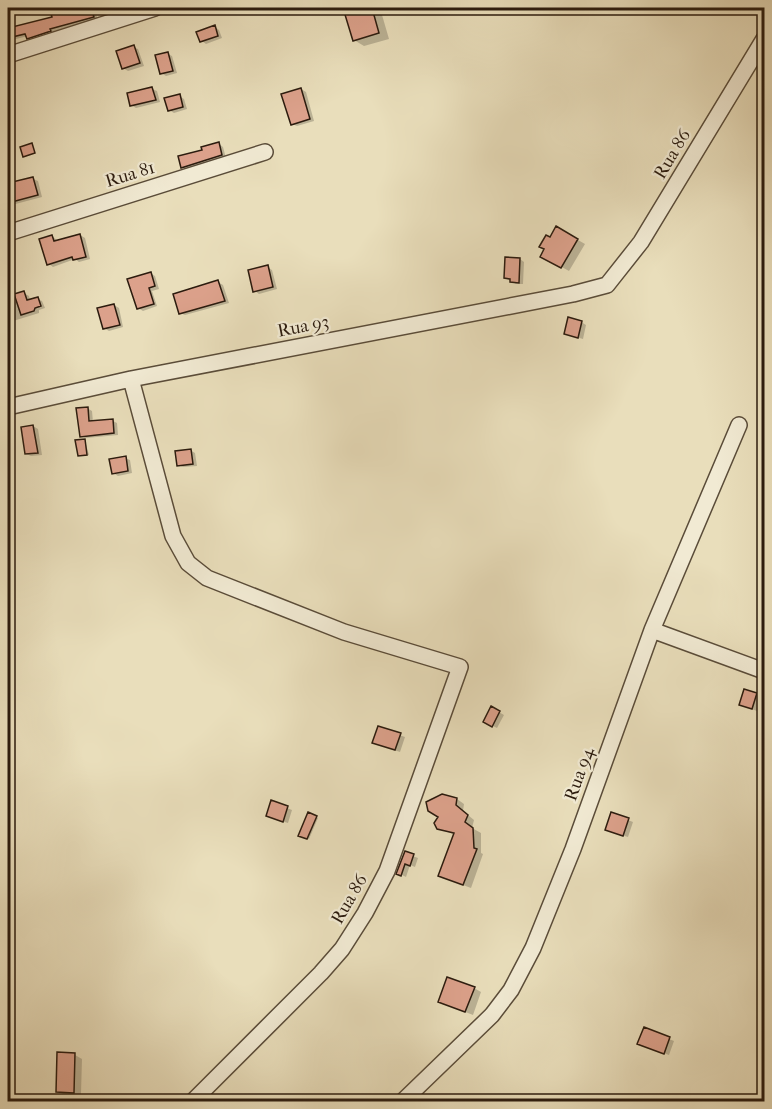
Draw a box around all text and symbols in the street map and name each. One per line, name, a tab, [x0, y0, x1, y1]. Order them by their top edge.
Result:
street label: Rua 86	[650, 126, 695, 183]
street label: Rua 81	[103, 157, 157, 192]
street label: Rua 93	[276, 311, 331, 342]
street label: Rua 94	[560, 744, 599, 804]
street label: Rua 86	[327, 870, 372, 928]

